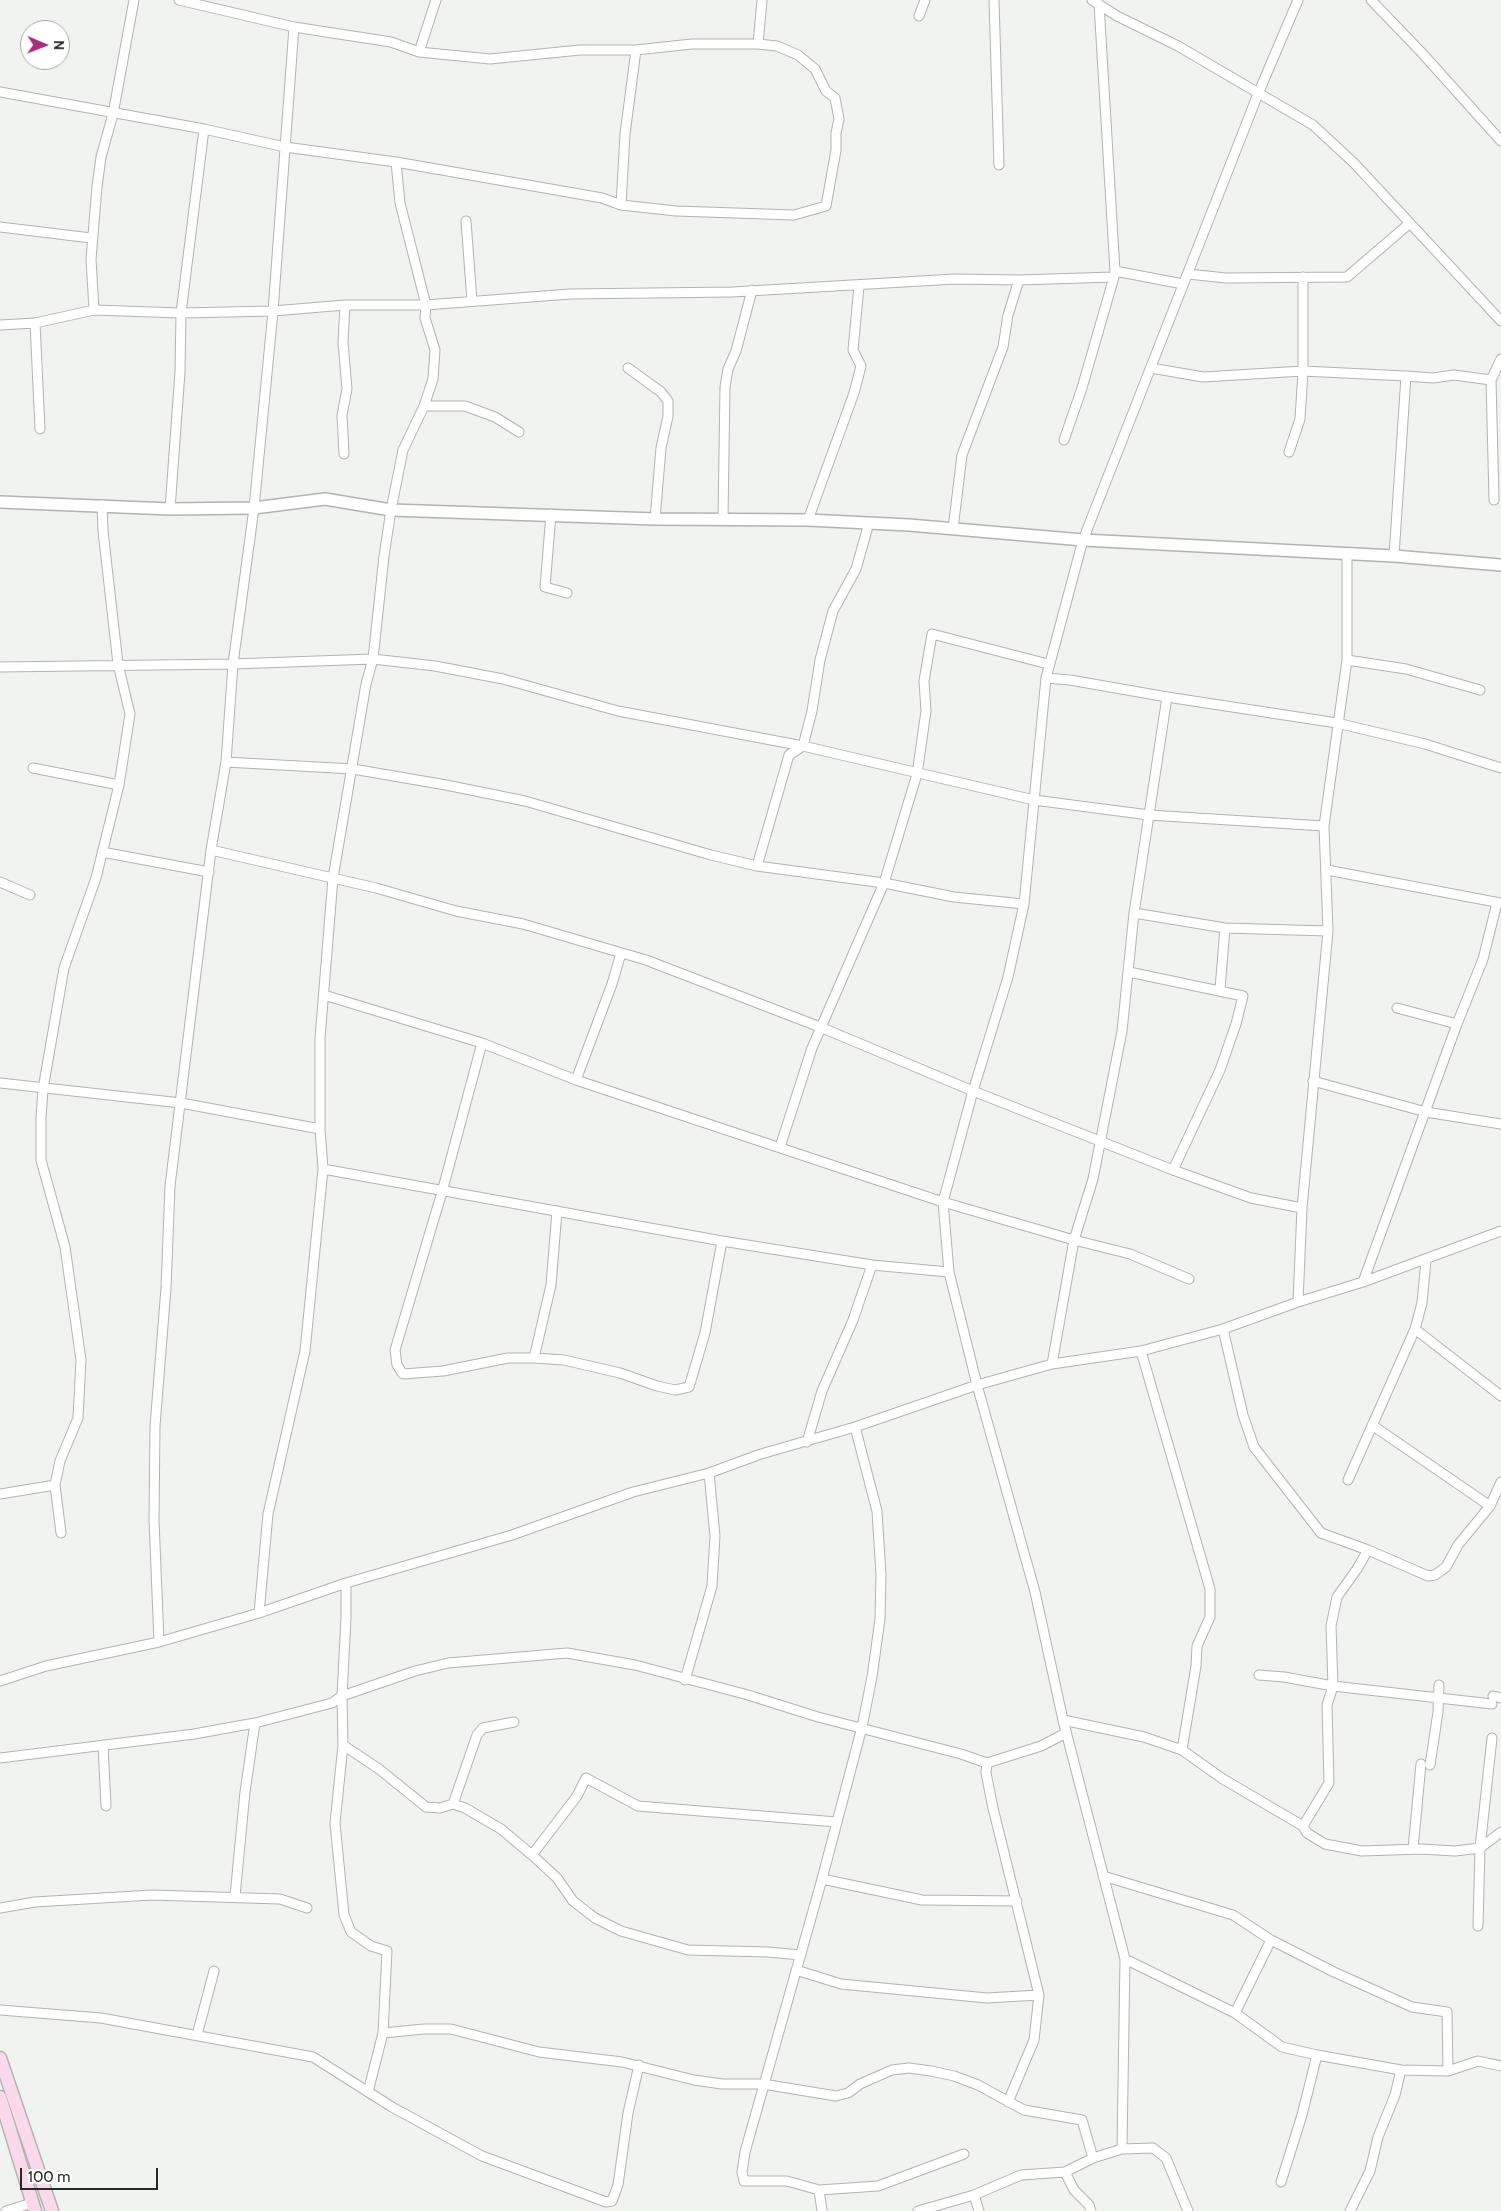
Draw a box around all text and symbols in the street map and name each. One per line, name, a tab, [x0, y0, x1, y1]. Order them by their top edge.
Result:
north arrow	[20, 20, 70, 70]
text: N	[50, 40, 68, 50]
scale bar	[22, 2158, 160, 2190]
text: 100 m	[28, 2168, 70, 2186]

